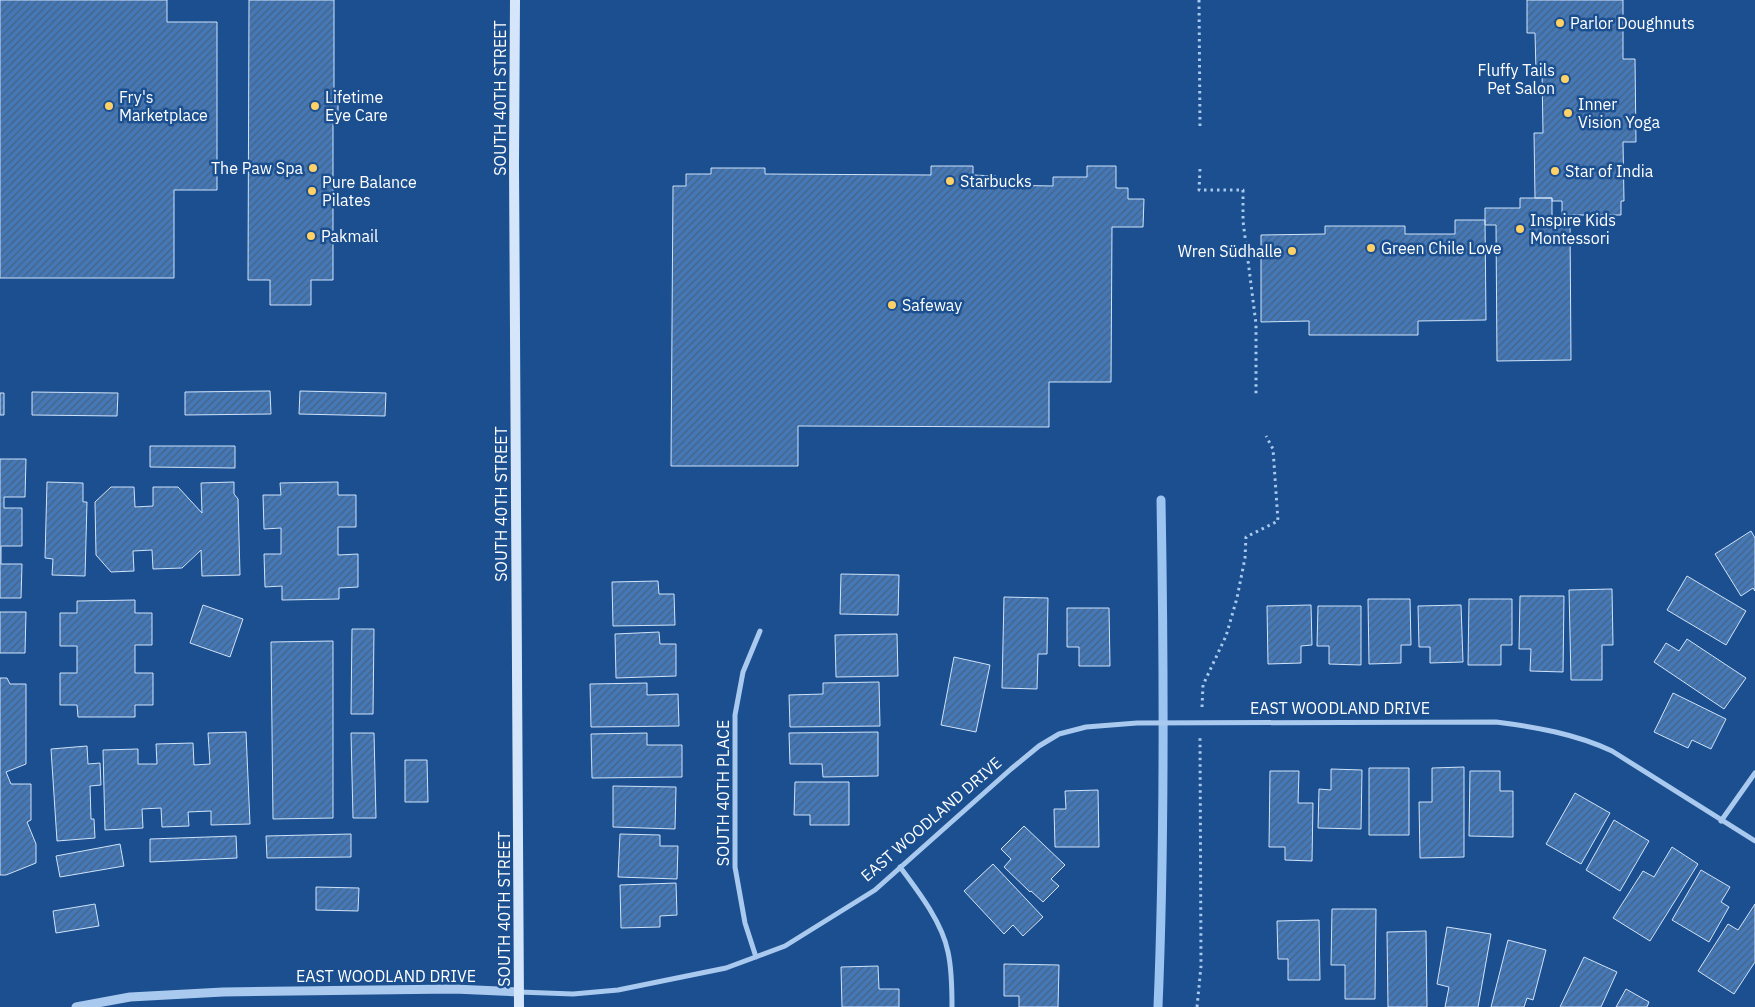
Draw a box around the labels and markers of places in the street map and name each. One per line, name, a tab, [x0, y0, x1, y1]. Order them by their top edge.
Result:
place label: Parlor Doughnuts	[1570, 13, 1695, 33]
marker: Parlor Doughnuts	[1554, 17, 1566, 29]
place label: Fluffy Tails Pet Salon	[1478, 60, 1555, 98]
marker: Fluffy Tails Pet Salon	[1559, 73, 1571, 85]
place label: Fry's Marketplace	[119, 87, 208, 125]
place label: Lifetime Eye Care	[325, 87, 388, 125]
place label: Inner Vision Yoga	[1578, 94, 1660, 132]
marker: Fry's Marketplace	[103, 100, 115, 112]
marker: Lifetime Eye Care	[309, 100, 321, 112]
marker: Inner Vision Yoga	[1562, 107, 1574, 119]
place label: The Paw Spa	[211, 158, 303, 178]
place label: Star of India	[1565, 161, 1654, 181]
marker: The Paw Spa	[307, 162, 319, 174]
marker: Star of India	[1549, 165, 1561, 177]
place label: Starbucks	[960, 171, 1032, 191]
place label: Pure Balance Pilates	[322, 172, 417, 210]
marker: Starbucks	[944, 175, 956, 187]
marker: Pure Balance Pilates	[306, 185, 318, 197]
place label: Inspire Kids Montessori	[1530, 210, 1616, 248]
marker: Inspire Kids Montessori	[1514, 223, 1526, 235]
place label: Pakmail	[321, 226, 378, 246]
marker: Pakmail	[305, 230, 317, 242]
place label: Green Chile Love	[1381, 238, 1502, 258]
place label: Wren Südhalle	[1178, 241, 1282, 261]
marker: Green Chile Love	[1365, 242, 1377, 254]
marker: Wren Südhalle	[1286, 245, 1298, 257]
place label: Safeway	[902, 295, 962, 315]
marker: Safeway	[886, 299, 898, 311]

